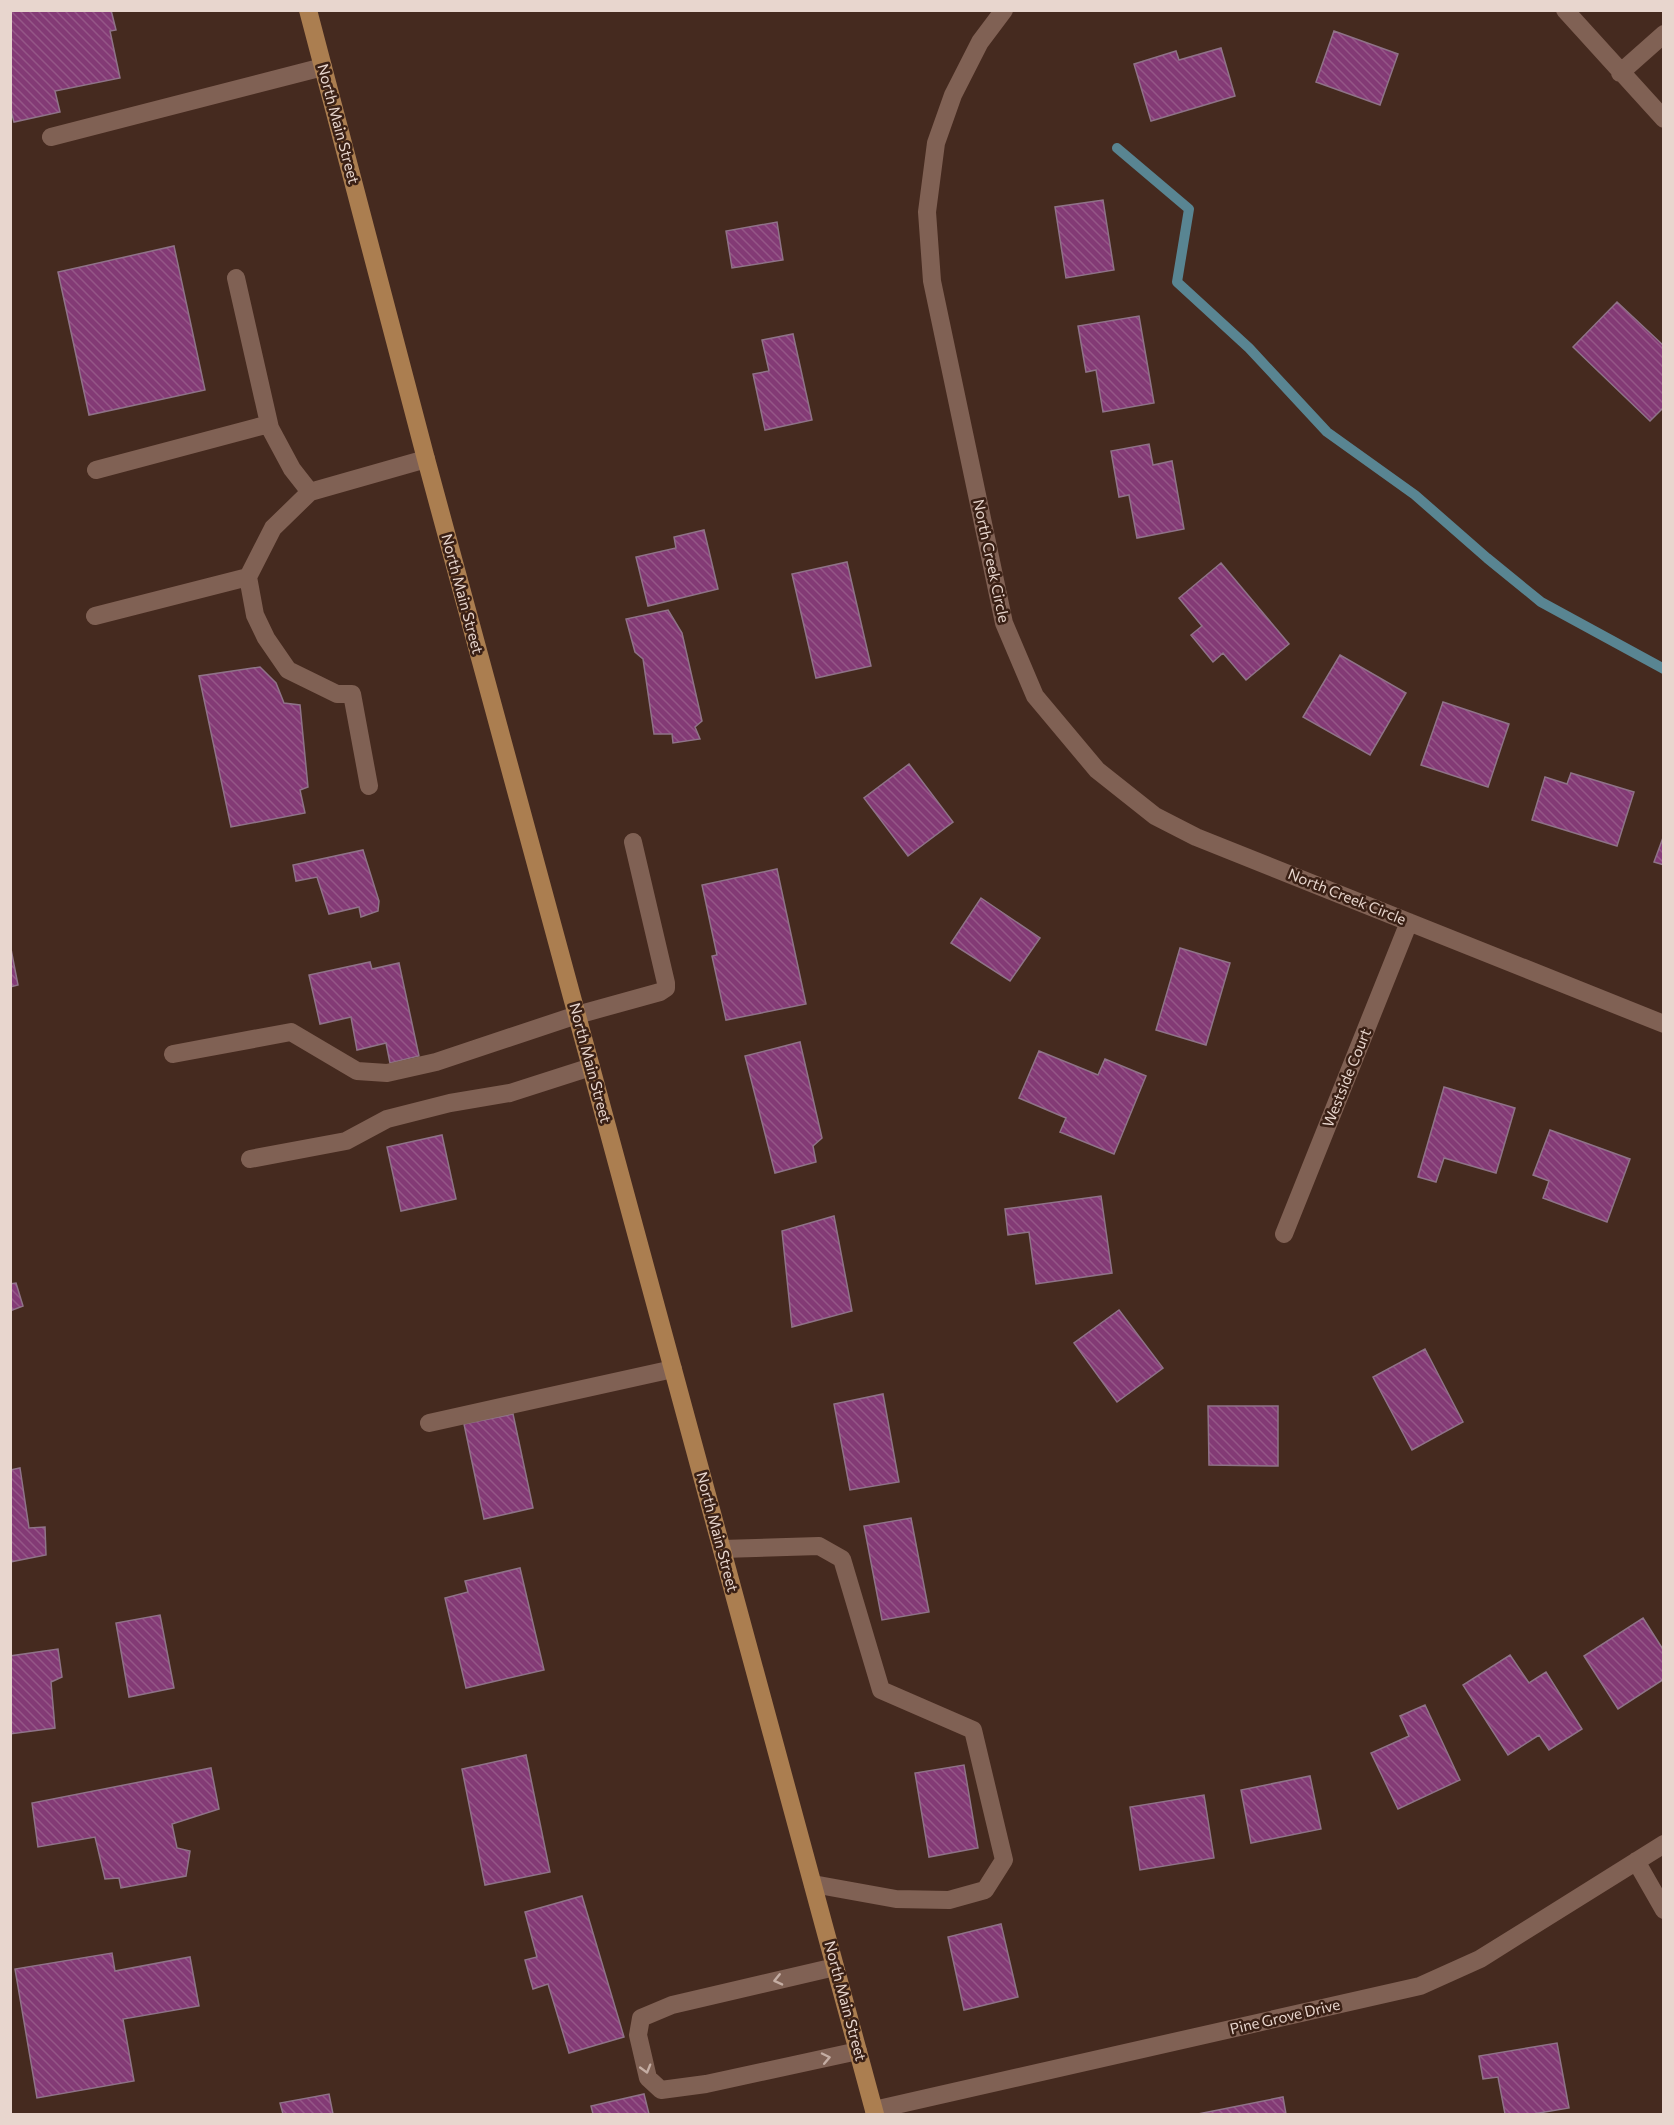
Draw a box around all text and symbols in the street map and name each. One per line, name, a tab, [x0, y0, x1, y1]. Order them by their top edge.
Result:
street label: North Main Street	[314, 62, 364, 186]
street label: North Creek Circle	[970, 497, 1014, 624]
street label: North Main Street	[438, 532, 488, 656]
street label: North Creek Circle	[1286, 864, 1409, 928]
street label: North Main Street	[566, 1001, 616, 1125]
street label: Westside Court	[1318, 1026, 1374, 1130]
street label: North Main Street	[693, 1470, 743, 1594]
street label: North Main Street	[821, 1939, 871, 2063]
one-way arrow	[773, 1972, 783, 1985]
street label: Pine Grove Drive	[1228, 1995, 1342, 2037]
one-way arrow	[820, 2052, 830, 2065]
one-way arrow	[639, 2063, 651, 2074]

